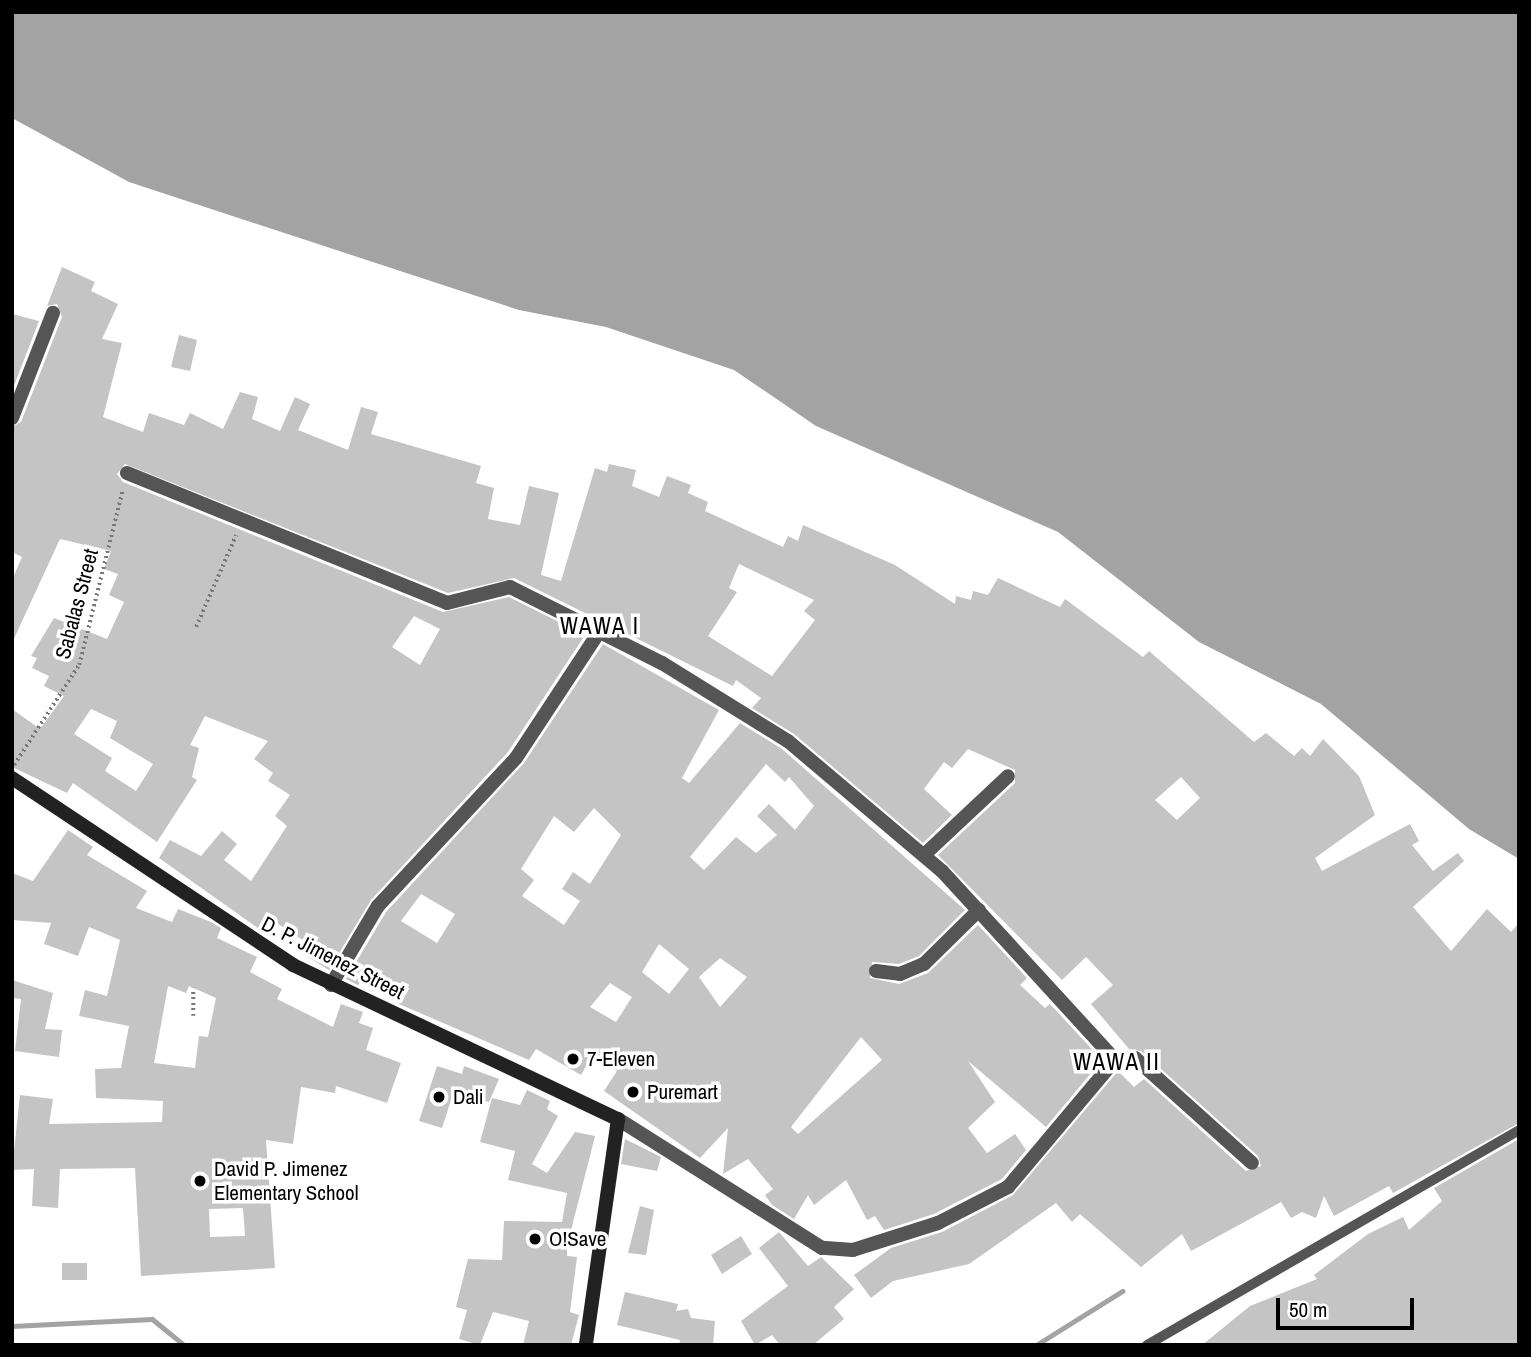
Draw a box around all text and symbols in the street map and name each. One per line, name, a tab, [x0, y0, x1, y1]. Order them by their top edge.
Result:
street label: Sabalas Street	[50, 546, 104, 662]
district label: WAWA I	[560, 612, 640, 640]
street label: D. P. Jimenez Street	[257, 911, 409, 1005]
place label: 7-Eleven	[587, 1046, 655, 1072]
district label: WAWA II	[1074, 1048, 1160, 1076]
marker: 7-Eleven	[565, 1051, 581, 1067]
place label: Puremart	[647, 1079, 718, 1105]
place label: Dali	[453, 1084, 484, 1110]
marker: Puremart	[625, 1084, 641, 1100]
marker: Dali	[431, 1089, 447, 1105]
place label: David P. Jimenez Elementary School	[214, 1156, 359, 1206]
marker: David P. Jimenez Elementary School	[192, 1173, 208, 1189]
place label: O!Save	[549, 1226, 606, 1252]
marker: O!Save	[527, 1231, 543, 1247]
scale bar	[1279, 1284, 1417, 1328]
text: 50 m	[1289, 1295, 1327, 1324]

